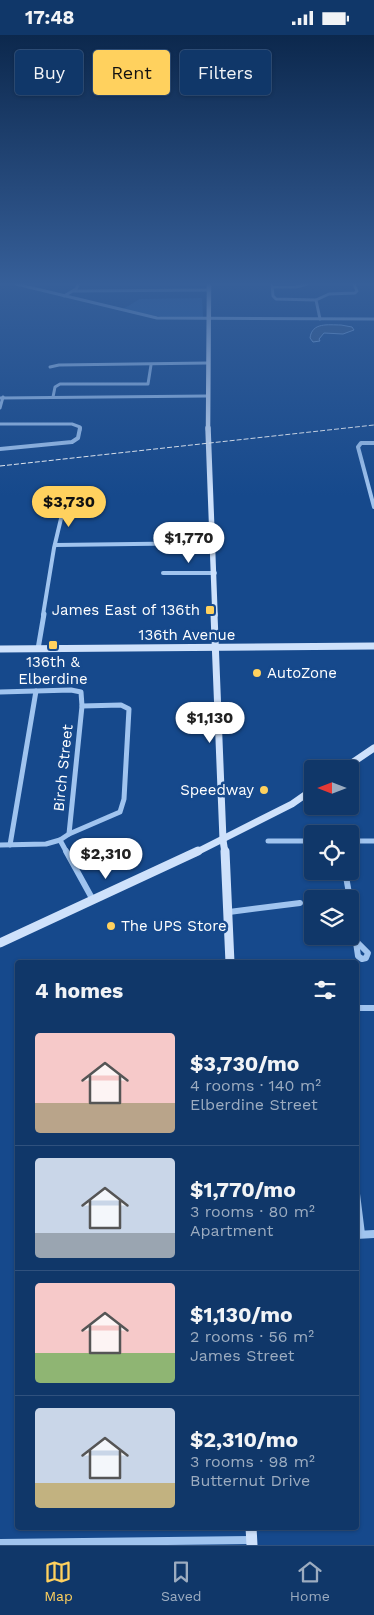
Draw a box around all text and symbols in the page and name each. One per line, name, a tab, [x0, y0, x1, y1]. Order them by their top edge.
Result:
text: 17:48	[25, 6, 74, 29]
chip: Buy	[15, 50, 83, 95]
chip: Rent	[93, 50, 170, 95]
chip: Filters	[180, 50, 271, 95]
pin: $3,730	[28, 485, 110, 528]
text: $3,730	[43, 492, 95, 511]
pin: $1,770	[148, 521, 230, 564]
text: $1,770	[164, 528, 214, 547]
place label: James East of 136th	[52, 601, 200, 619]
marker: James East of 136th	[204, 604, 216, 616]
street label: 136th Avenue	[139, 626, 235, 644]
marker: 136th & Elberdine	[47, 639, 59, 651]
place label: 136th & Elberdine	[18, 653, 88, 688]
place label: AutoZone	[267, 664, 337, 682]
marker: AutoZone	[251, 667, 263, 679]
pin: $1,130	[169, 701, 251, 744]
text: $1,130	[187, 708, 233, 727]
street label: Birch Street	[49, 723, 77, 813]
north arrow	[304, 760, 359, 815]
map controls	[304, 760, 359, 945]
place label: Speedway	[180, 781, 254, 799]
marker: Speedway	[258, 784, 270, 796]
button: locate	[304, 825, 359, 880]
pin: $2,310	[65, 837, 147, 880]
text: $2,310	[80, 844, 132, 863]
button: layers	[304, 890, 359, 945]
place label: The UPS Store	[121, 917, 227, 935]
marker: The UPS Store	[105, 920, 117, 932]
icon: filters	[311, 976, 339, 1004]
text: 4 homes	[35, 978, 123, 1003]
text: $3,730/mo	[190, 1051, 299, 1076]
icon: home	[75, 1053, 135, 1113]
text: 4 rooms · 140 m²	[190, 1076, 321, 1095]
text: Elberdine Street	[190, 1095, 318, 1114]
text: $1,770/mo	[190, 1177, 296, 1202]
icon: home	[75, 1178, 135, 1238]
text: 3 rooms · 80 m²	[190, 1202, 315, 1221]
text: Apartment	[190, 1221, 273, 1240]
text: $1,130/mo	[190, 1302, 292, 1327]
icon: home	[75, 1303, 135, 1363]
text: 2 rooms · 56 m²	[190, 1327, 314, 1346]
text: James Street	[190, 1346, 294, 1365]
text: $2,310/mo	[190, 1427, 298, 1452]
icon: home	[75, 1428, 135, 1488]
text: 3 rooms · 98 m²	[190, 1452, 315, 1471]
text: Butternut Drive	[190, 1471, 310, 1490]
tab: Map	[44, 1558, 73, 1604]
tab: Saved	[161, 1558, 202, 1604]
tab: Home	[290, 1558, 330, 1604]

